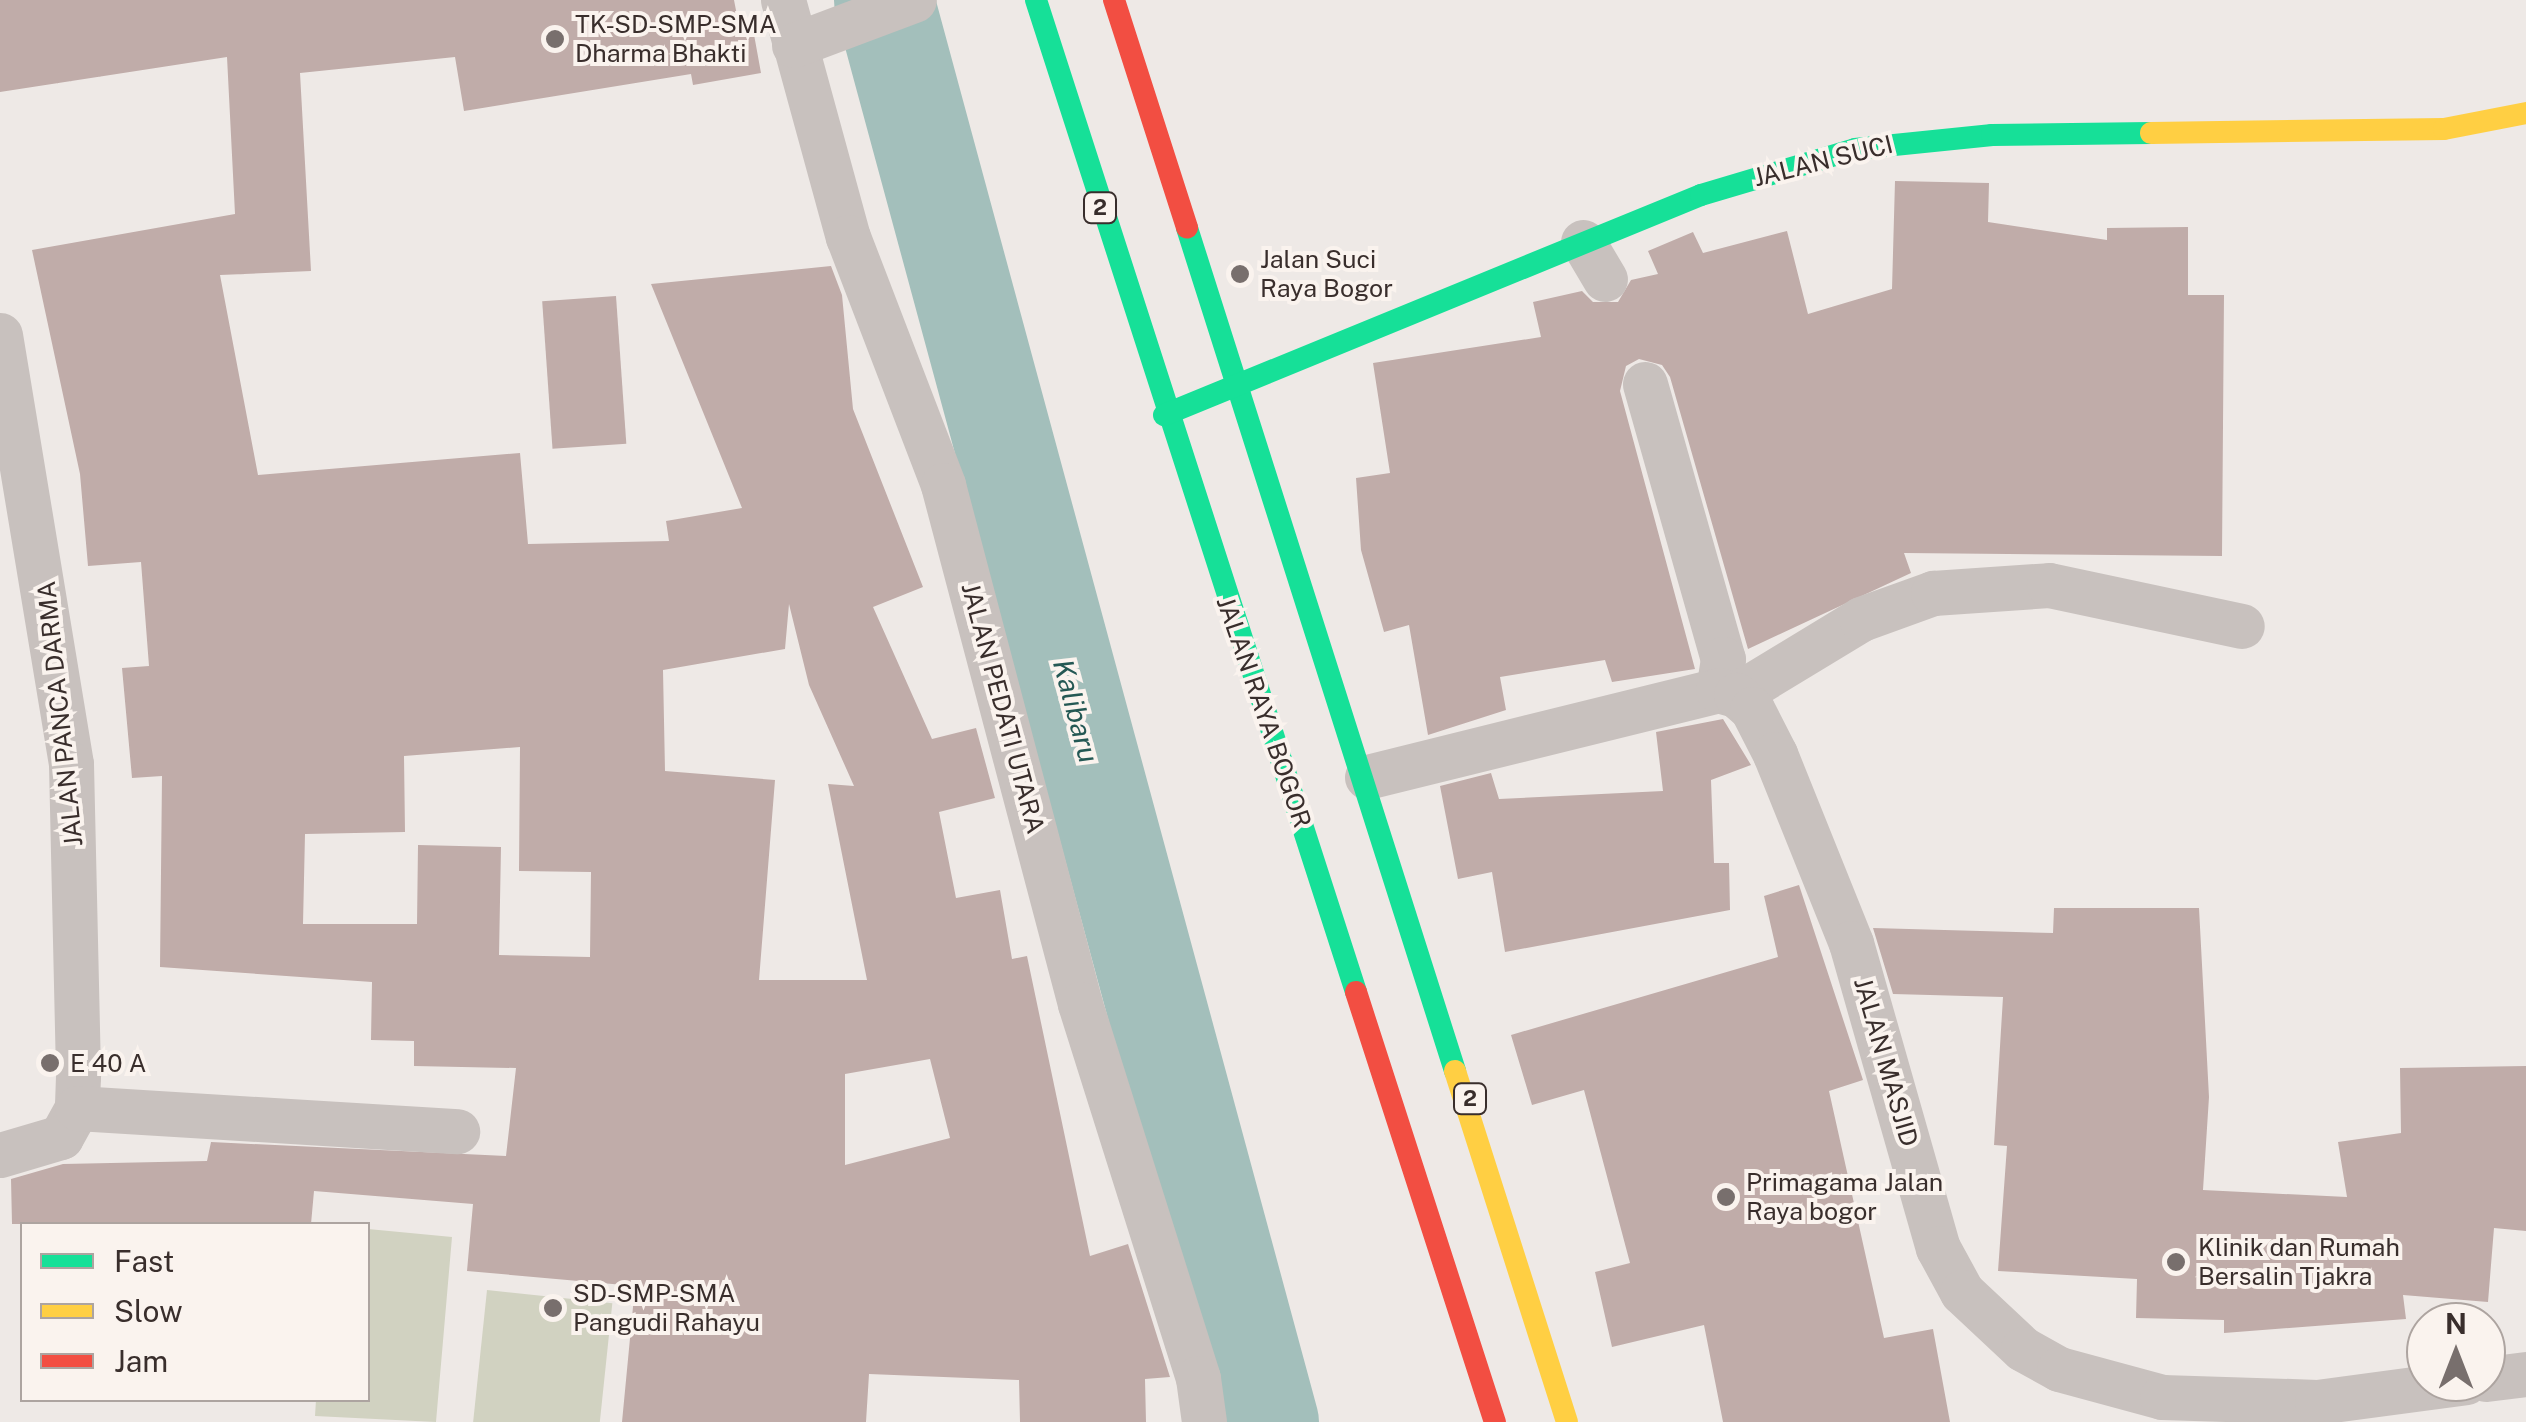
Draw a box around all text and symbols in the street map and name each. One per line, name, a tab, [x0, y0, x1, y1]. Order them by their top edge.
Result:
place label: TK-SD-SMP-SMA Dharma Bhakti	[575, 10, 777, 69]
marker: TK-SD-SMP-SMA Dharma Bhakti	[544, 28, 566, 50]
street label: JALAN SUCI	[1750, 129, 1896, 193]
road number: 2	[1082, 191, 1118, 225]
place label: Jalan Suci Raya Bogor	[1260, 245, 1393, 304]
marker: Jalan Suci Raya Bogor	[1229, 263, 1251, 285]
street label: JALAN PEDATI UTARA	[955, 579, 1051, 837]
street label: JALAN PANCA DARMA	[31, 580, 89, 848]
street label: JALAN RAYA BOGOR	[1210, 592, 1318, 832]
water label: Kalibaru	[1046, 656, 1106, 766]
street label: JALAN MASJID	[1848, 974, 1924, 1150]
place label: E 40 A	[70, 1048, 146, 1078]
marker: E 40 A	[39, 1052, 61, 1074]
road number: 2	[1452, 1082, 1488, 1116]
place label: Primagama Jalan Raya bogor	[1746, 1168, 1943, 1227]
marker: Primagama Jalan Raya bogor	[1715, 1186, 1737, 1208]
legend	[20, 1222, 370, 1402]
place label: Klinik dan Rumah Bersalin Tjakra	[2198, 1233, 2400, 1292]
text: Fast	[114, 1243, 174, 1279]
marker: Klinik dan Rumah Bersalin Tjakra	[2163, 1249, 2189, 1275]
place label: SD-SMP-SMA Pangudi Rahayu	[573, 1279, 760, 1338]
text: Slow	[114, 1293, 183, 1329]
marker: SD-SMP-SMA Pangudi Rahayu	[542, 1297, 564, 1319]
north arrow	[2406, 1302, 2506, 1402]
text: N	[2445, 1307, 2467, 1340]
text: Jam	[114, 1343, 168, 1379]

